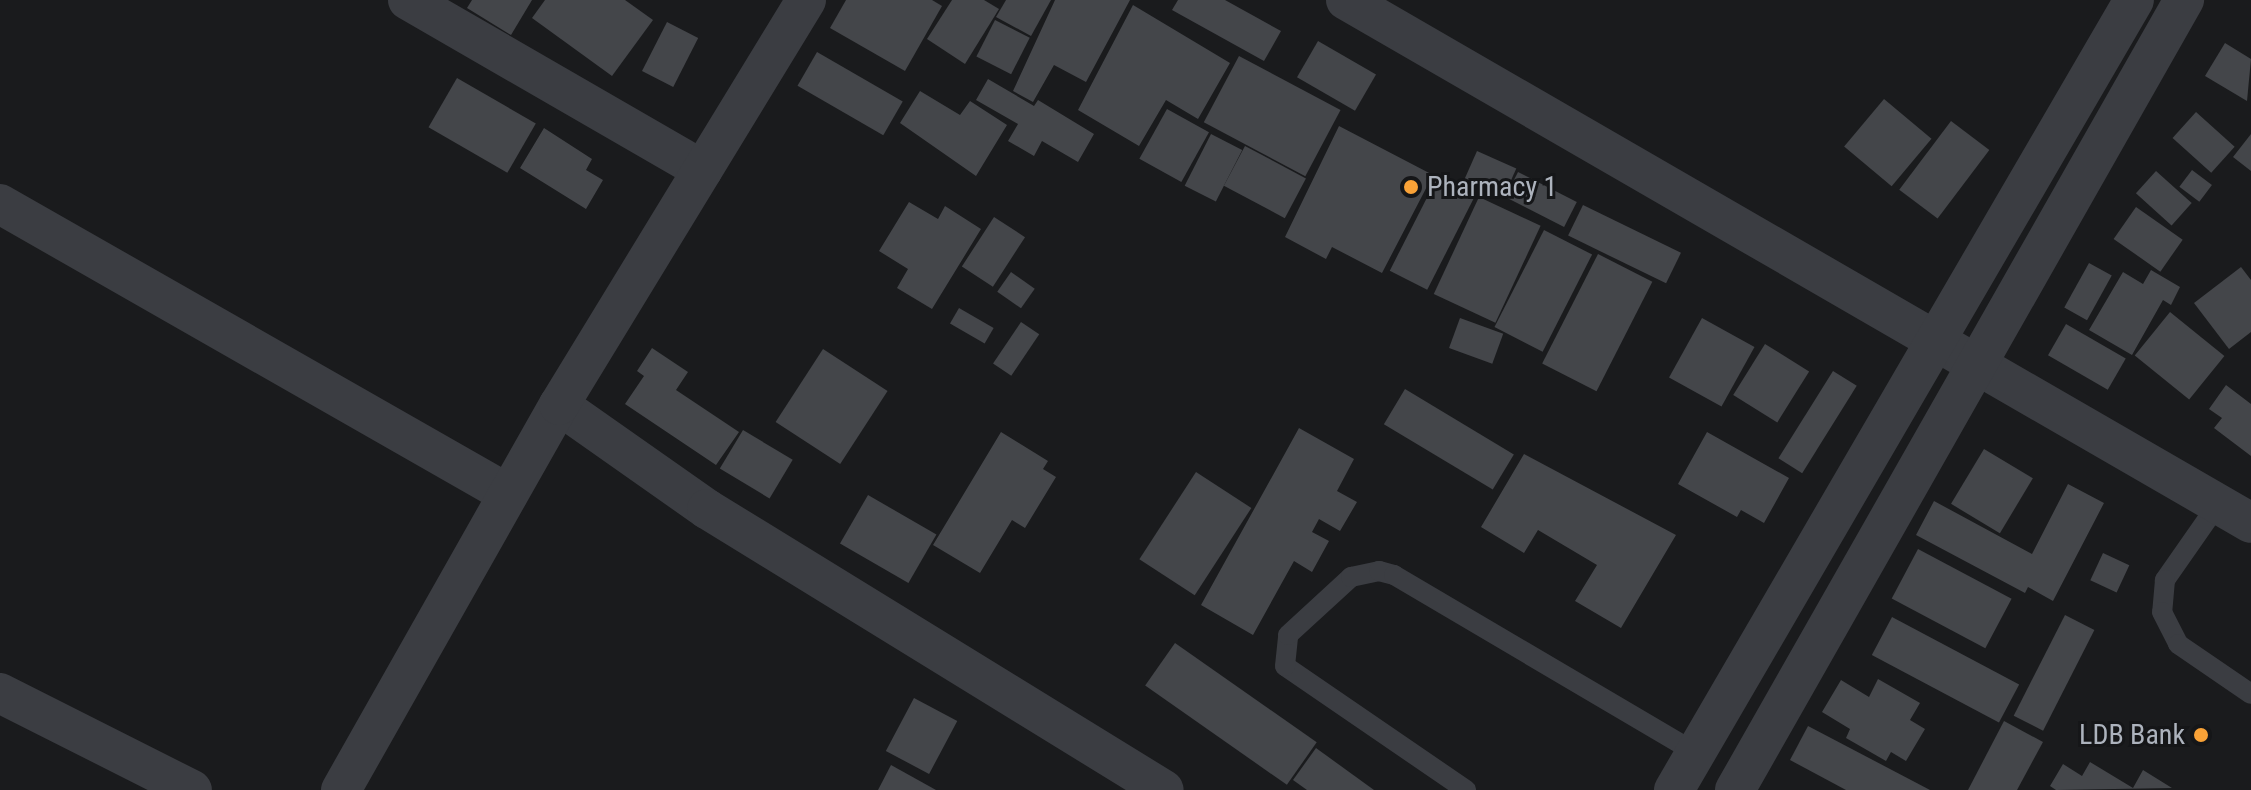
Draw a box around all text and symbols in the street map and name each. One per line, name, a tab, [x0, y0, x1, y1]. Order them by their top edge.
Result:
place label: Pharmacy 1	[1427, 170, 1557, 204]
marker: Pharmacy 1	[1402, 178, 1420, 196]
place label: LDB Bank	[2079, 718, 2185, 752]
marker: LDB Bank	[2192, 726, 2210, 744]

